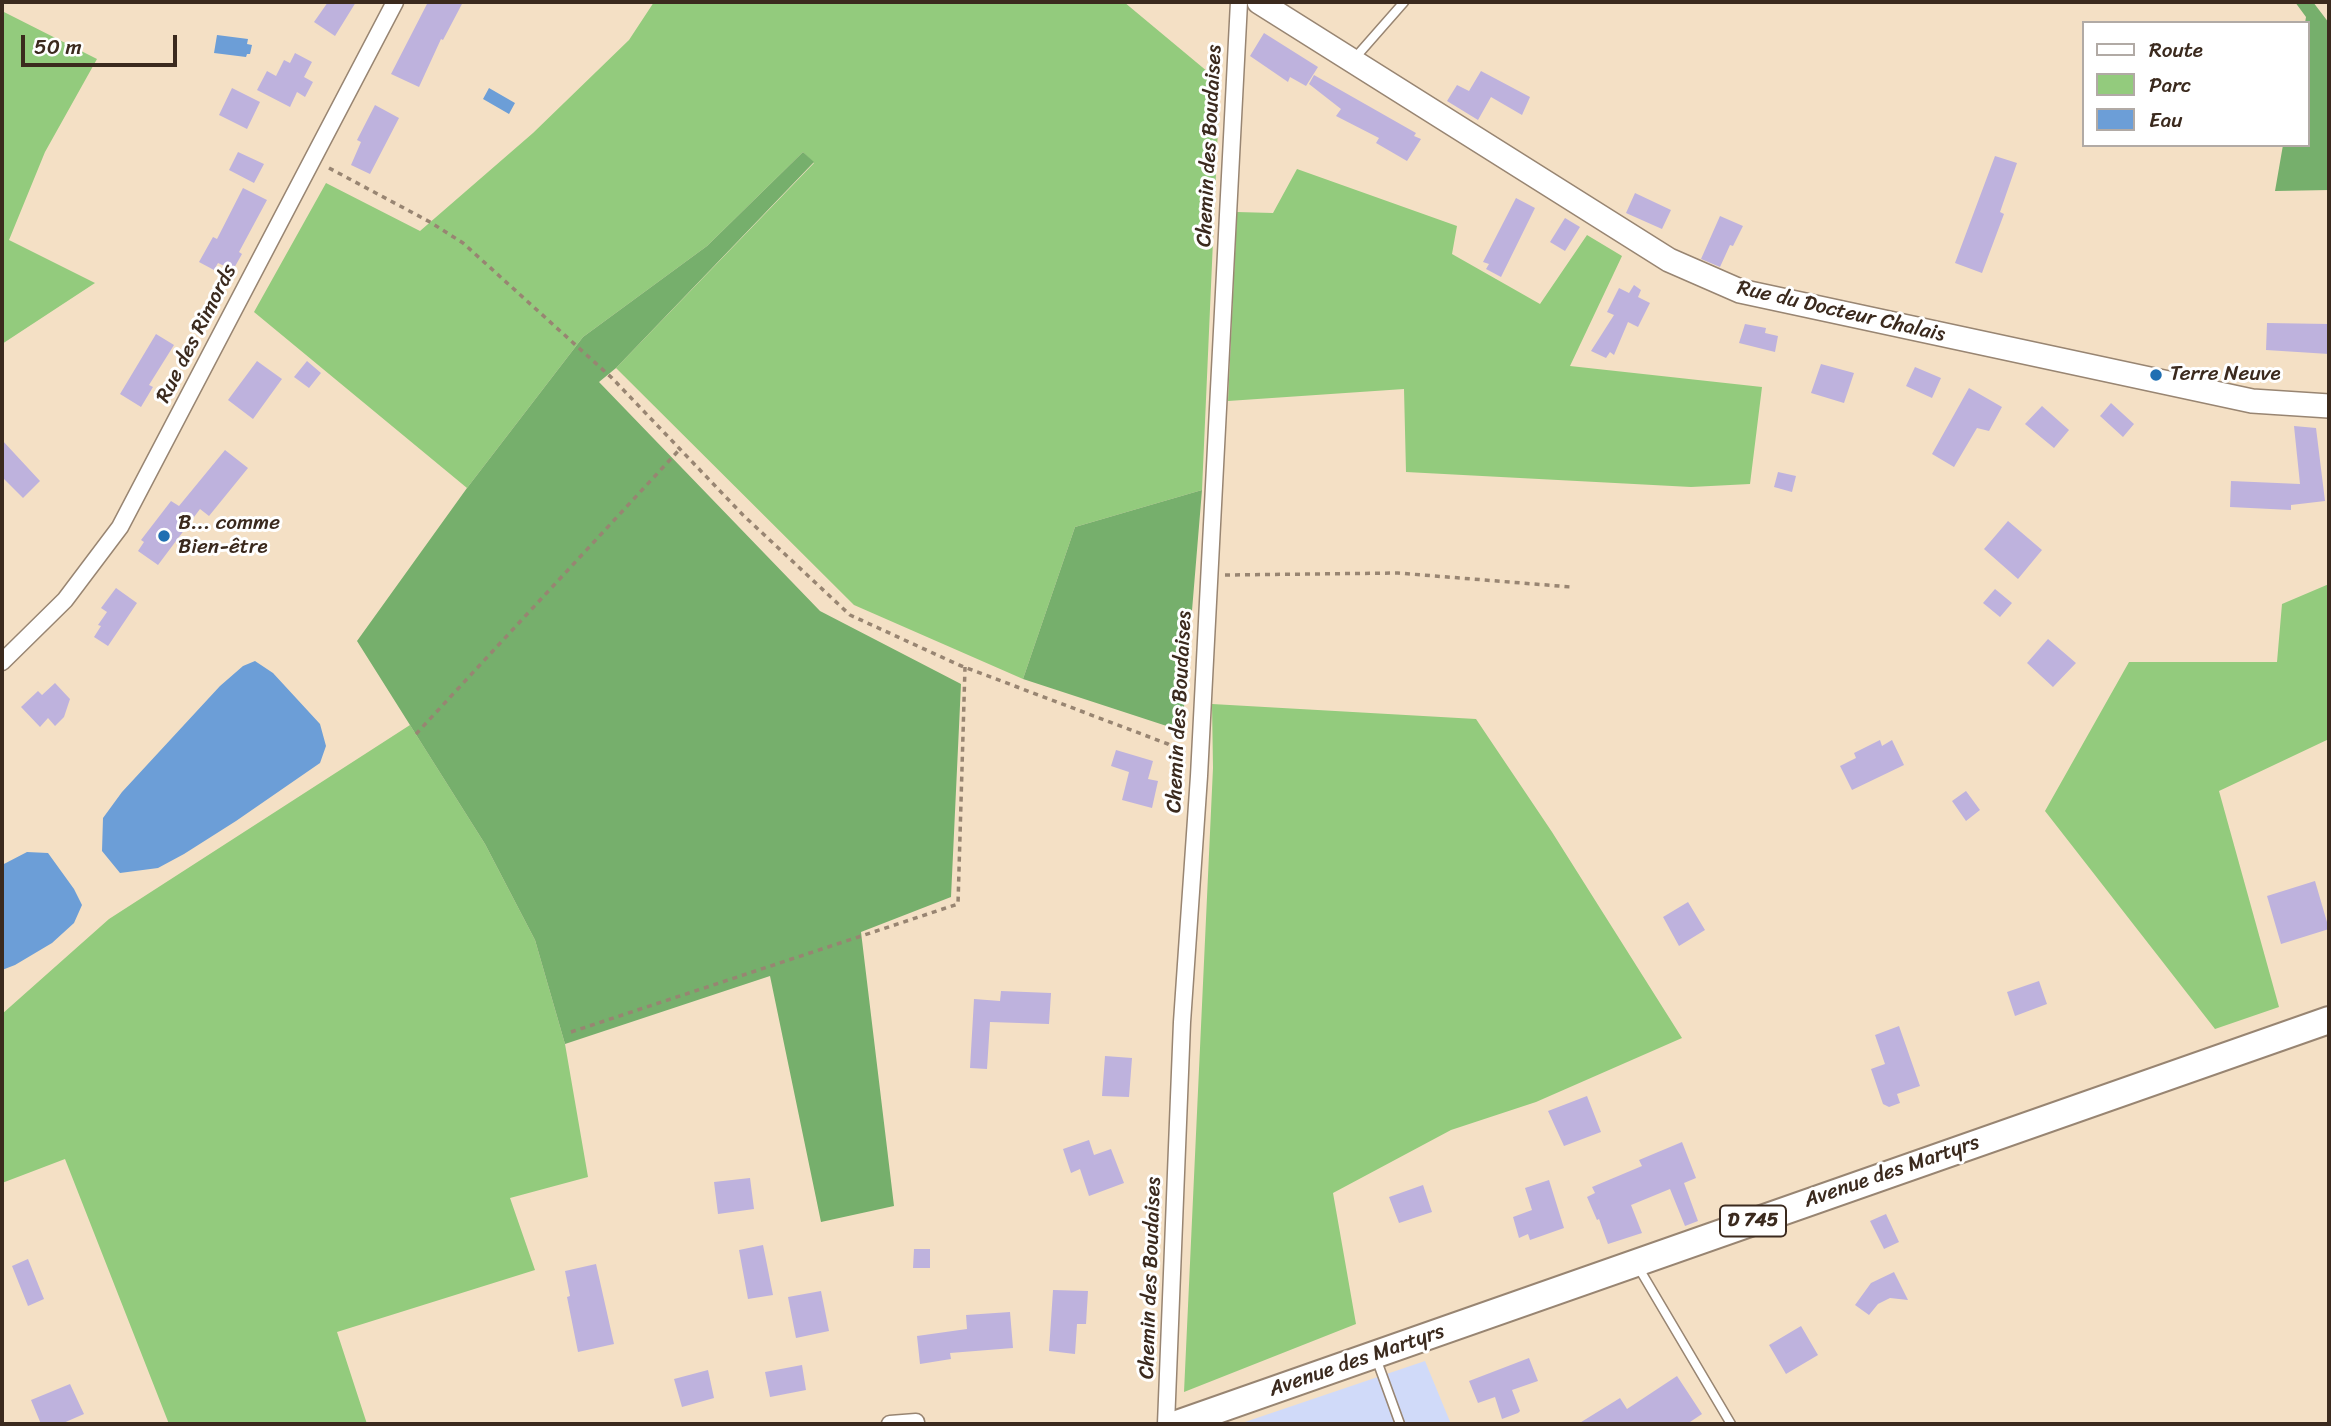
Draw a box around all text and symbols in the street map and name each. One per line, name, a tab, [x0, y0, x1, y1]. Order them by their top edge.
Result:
scale bar	[24, 21, 180, 65]
legend	[2082, 21, 2310, 147]
text: 50 m	[34, 28, 82, 66]
text: Route	[2149, 31, 2203, 69]
street label: Chemin des Boudaises	[1192, 44, 1228, 248]
text: Parc	[2149, 66, 2191, 104]
text: Eau	[2149, 101, 2182, 139]
street label: Rue des Rimords	[151, 261, 243, 407]
street label: Rue du Docteur Chalais	[1735, 276, 1947, 348]
place label: Terre Neuve	[2170, 362, 2281, 388]
marker: Terre Neuve	[2148, 367, 2164, 383]
place label: B... comme Bien-être	[178, 511, 280, 561]
marker: B... comme Bien-être	[156, 528, 172, 544]
street label: Chemin des Boudaises	[1162, 610, 1198, 814]
street label: Avenue des Martyrs	[1801, 1130, 1983, 1214]
street label: Chemin des Boudaises	[1135, 1176, 1167, 1380]
road number: D 745	[1720, 1205, 1786, 1236]
street label: Avenue des Martyrs	[1266, 1319, 1448, 1403]

